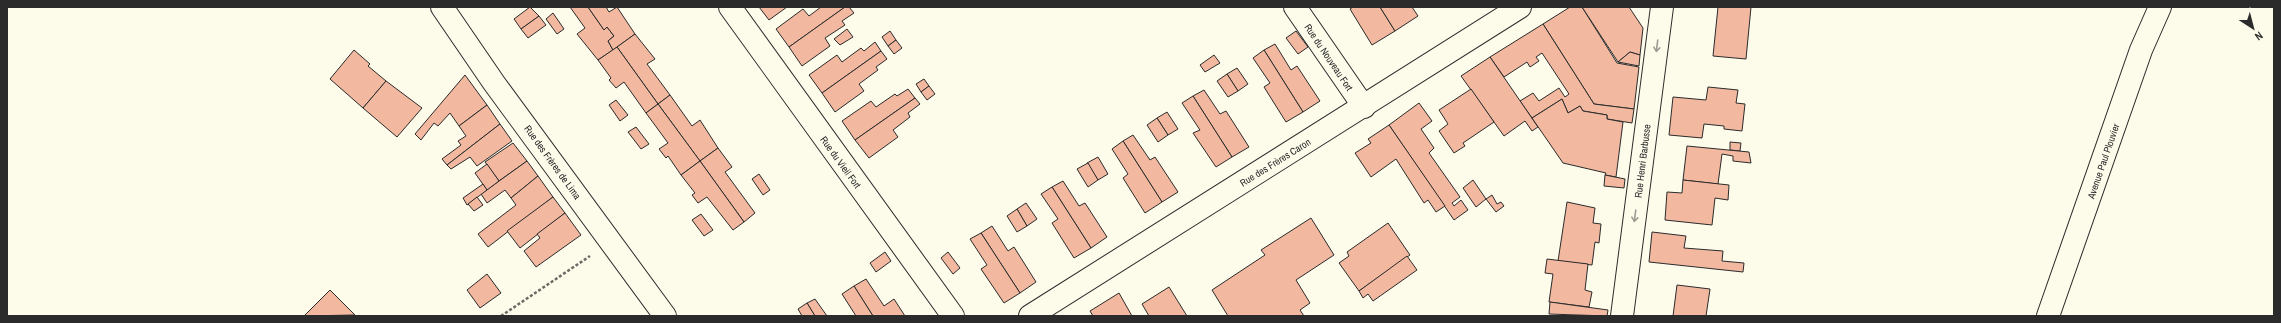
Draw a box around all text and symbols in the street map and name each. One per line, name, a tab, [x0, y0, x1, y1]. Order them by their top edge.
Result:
north arrow	[2233, 8, 2273, 48]
street label: Rue du Nouveau Fort	[1301, 21, 1356, 94]
text: N	[2252, 29, 2266, 44]
one-way arrow	[1653, 39, 1661, 52]
street label: Avenue Paul Plouvier	[2084, 122, 2123, 201]
street label: Rue des Frères de Lima	[521, 123, 584, 202]
street label: Rue Henri Barbusse	[1632, 123, 1654, 199]
street label: Rue du Vieil Fort	[817, 134, 864, 192]
street label: Rue des Frères Caron	[1237, 135, 1313, 189]
one-way arrow	[1631, 209, 1639, 222]

